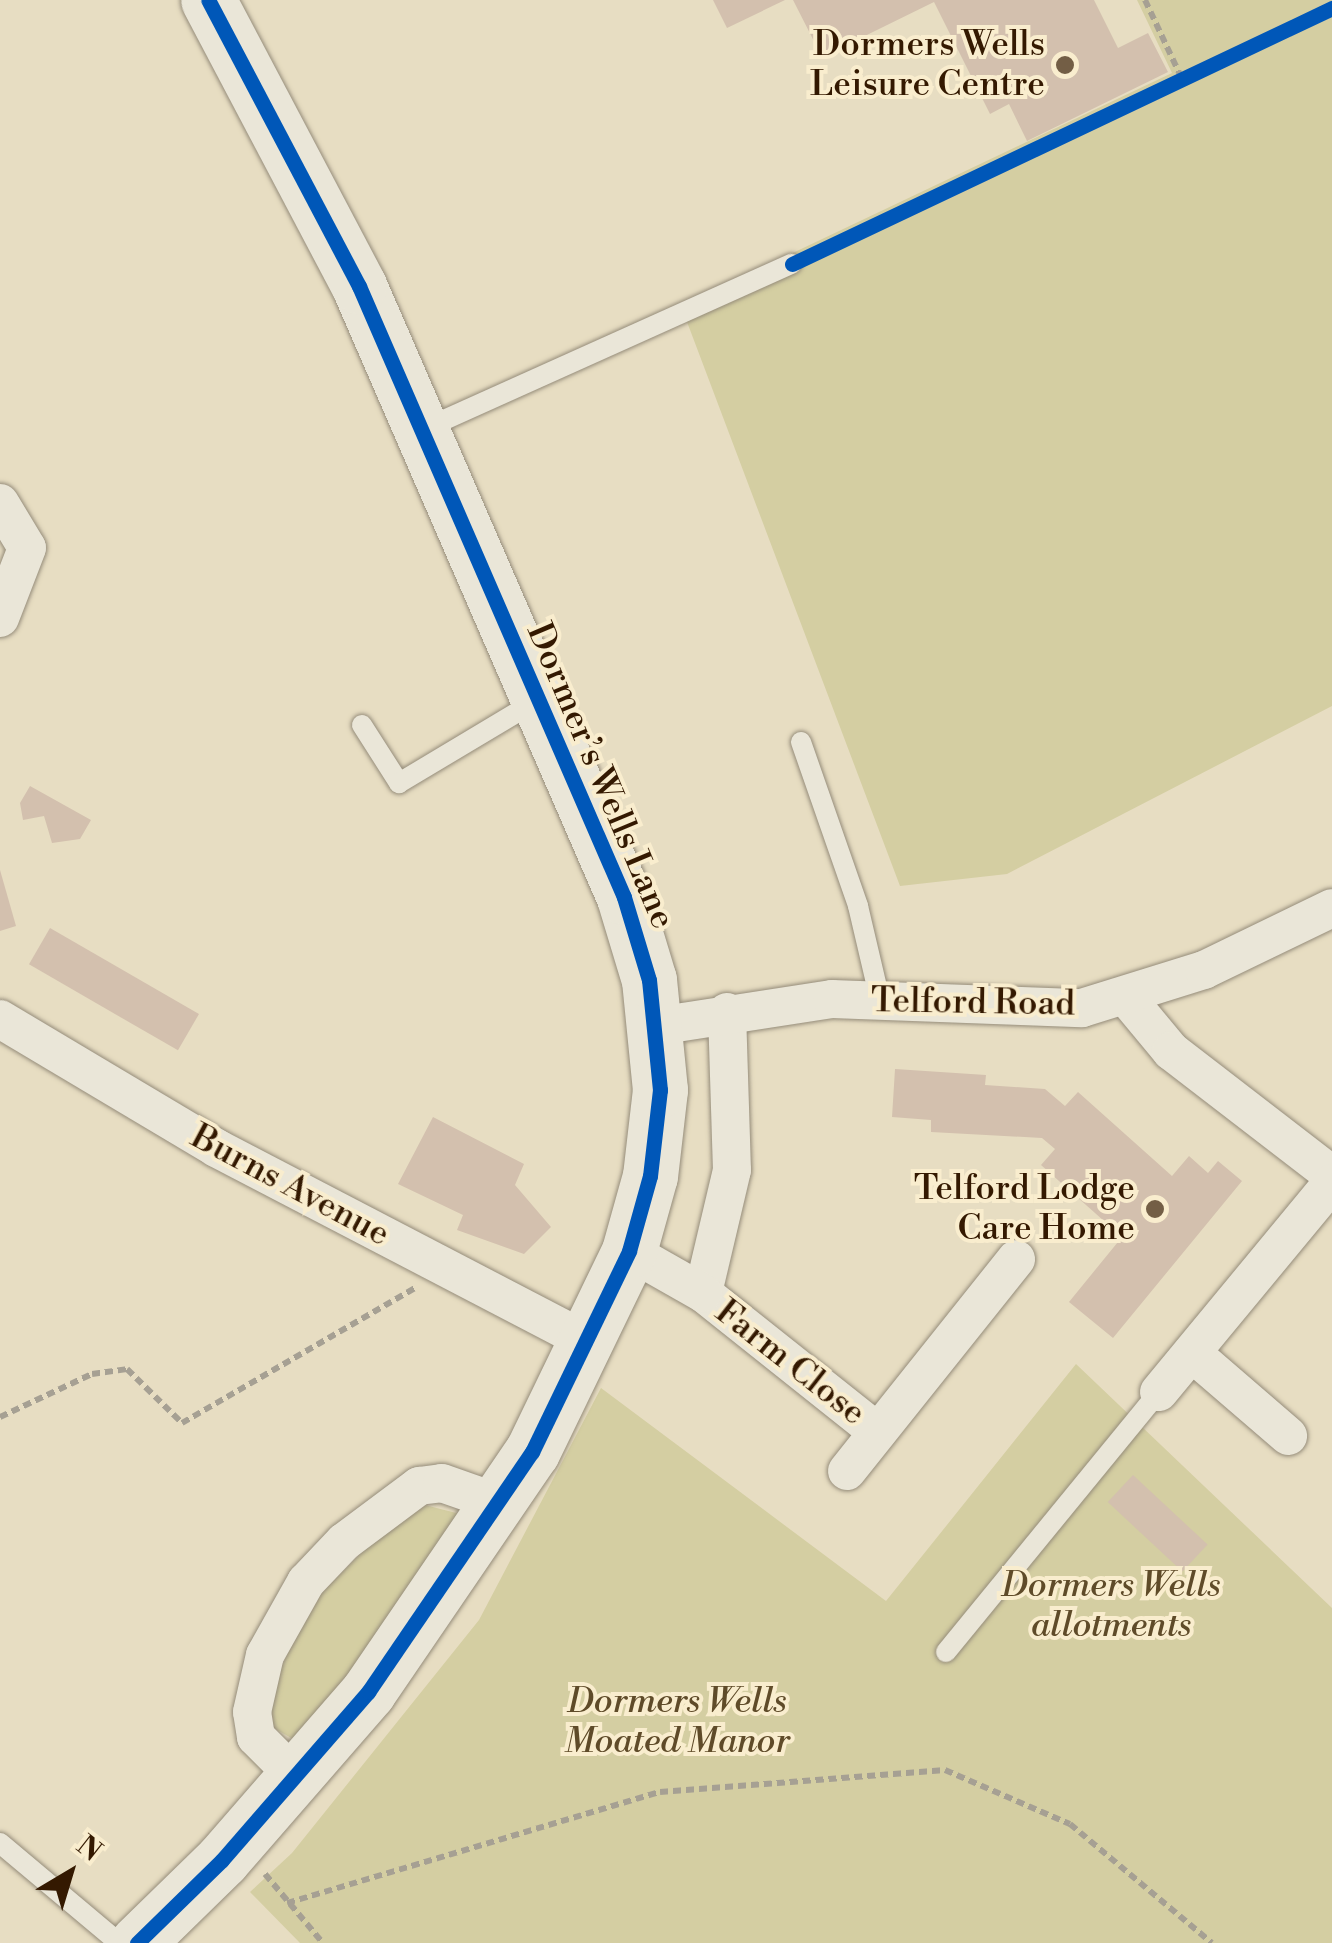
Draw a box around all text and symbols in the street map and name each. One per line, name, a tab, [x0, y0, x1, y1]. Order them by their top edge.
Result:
place label: Dormers Wells Leisure Centre	[810, 24, 1045, 106]
marker: Dormers Wells Leisure Centre	[1054, 54, 1076, 76]
street label: Dormer’s Wells Lane	[517, 617, 683, 935]
street label: Telford Road	[871, 980, 1075, 1026]
street label: Burns Avenue	[183, 1116, 397, 1256]
place label: Telford Lodge Care Home	[914, 1168, 1135, 1250]
marker: Telford Lodge Care Home	[1144, 1198, 1166, 1220]
street label: Farm Close	[706, 1291, 874, 1435]
park label: Dormers Wells allotments	[1001, 1565, 1221, 1647]
park label: Dormers Wells Moated Manor	[564, 1681, 790, 1763]
north arrow	[20, 1823, 120, 1923]
text: N	[69, 1828, 108, 1870]

